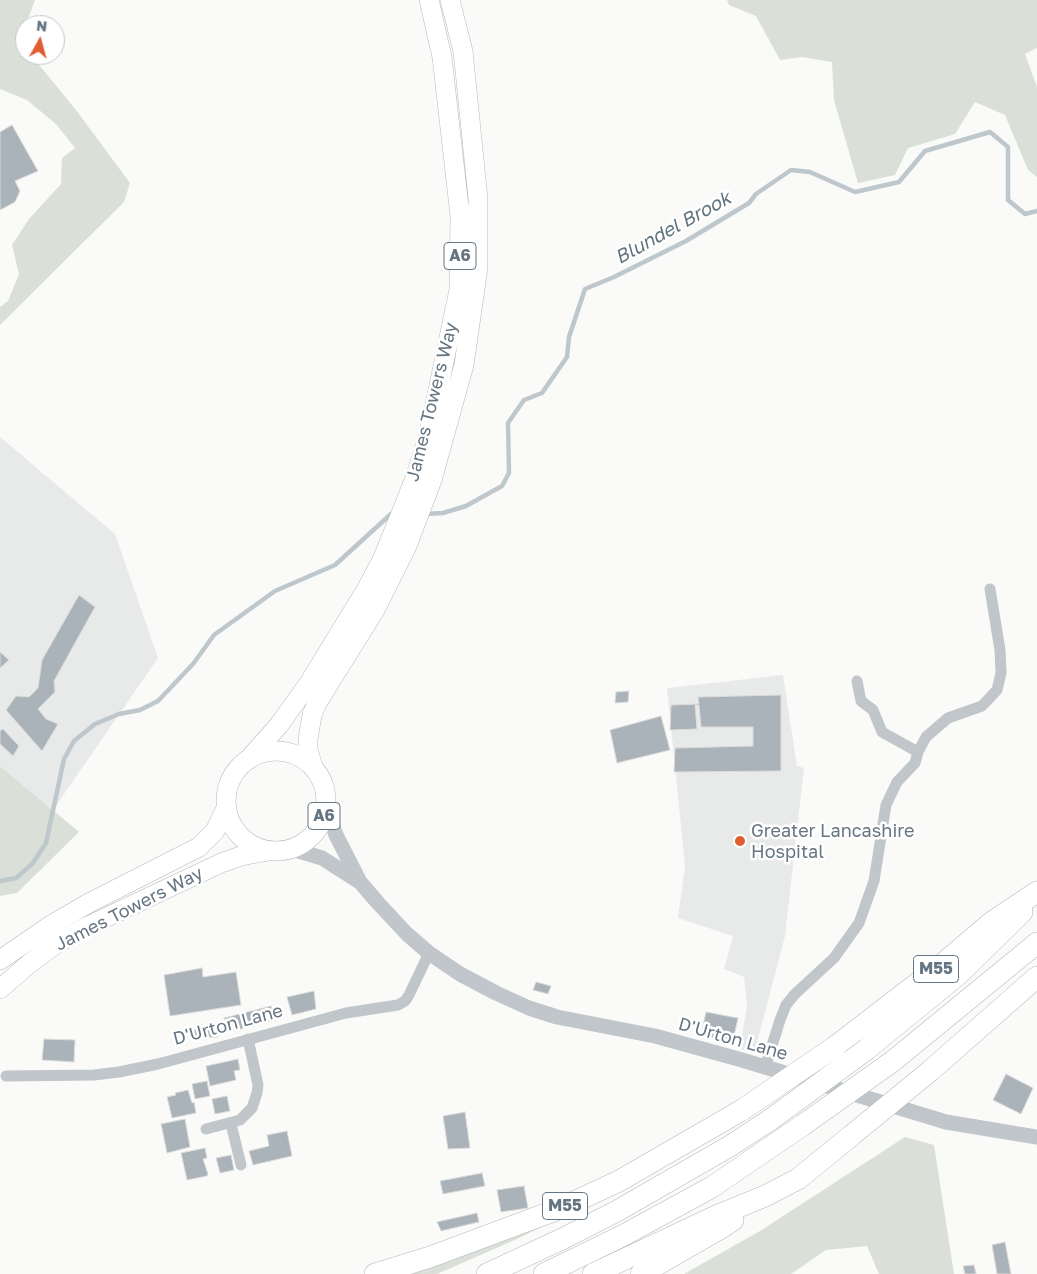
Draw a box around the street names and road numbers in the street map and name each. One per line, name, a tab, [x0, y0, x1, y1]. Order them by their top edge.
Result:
road number: A6	[444, 242, 476, 270]
street label: James Towers Way	[402, 320, 462, 484]
road number: A6	[308, 802, 340, 829]
street label: James Towers Way	[51, 862, 207, 956]
road number: M55	[914, 956, 958, 982]
street label: D'Urton Lane	[171, 1000, 285, 1050]
street label: D'Urton Lane	[676, 1013, 790, 1065]
road number: M55	[542, 1192, 588, 1220]

